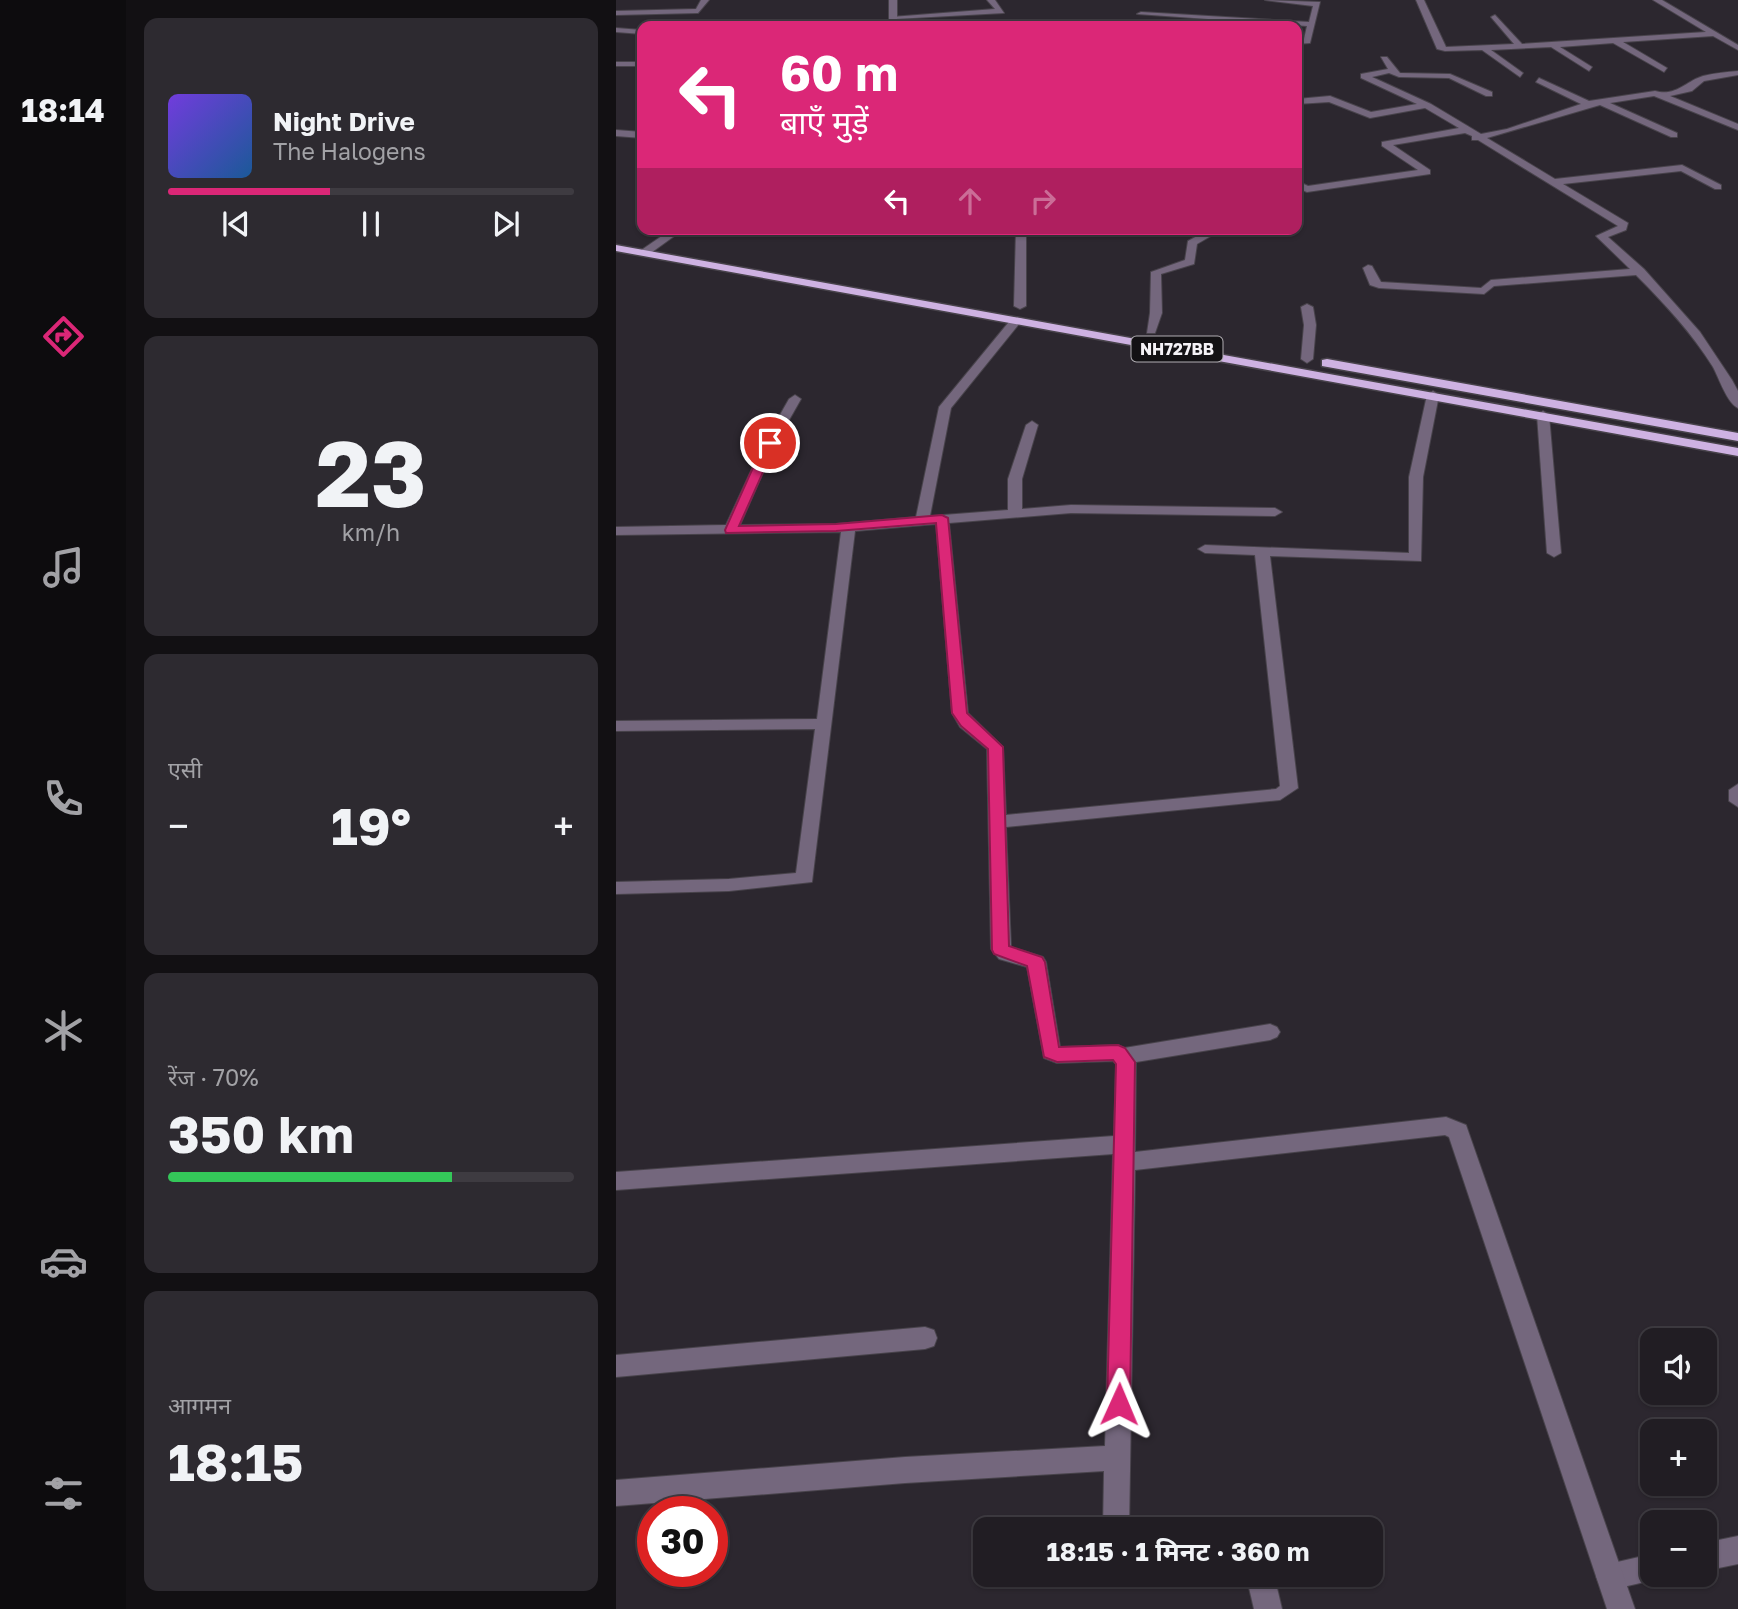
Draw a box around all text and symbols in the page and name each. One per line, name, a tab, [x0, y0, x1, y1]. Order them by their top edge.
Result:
text: 60 m	[780, 43, 898, 102]
icon: left	[665, 49, 756, 140]
text: 18:14	[21, 91, 105, 129]
text: बाएँ मुड़ें	[780, 103, 869, 141]
text: Night Drive	[273, 106, 415, 137]
text: The Halogens	[273, 137, 426, 165]
icon: left	[878, 182, 916, 220]
icon: ahead	[951, 182, 989, 220]
icon: right	[1024, 182, 1062, 220]
icon: previous	[217, 205, 255, 243]
icon: pause	[352, 205, 390, 243]
icon: next	[487, 205, 525, 243]
icon: directions	[39, 312, 88, 361]
road number: NH727BB	[1132, 336, 1222, 362]
pin	[740, 413, 800, 473]
text: 23	[315, 418, 427, 527]
icon: arrive	[751, 424, 789, 462]
text: km/h	[342, 518, 400, 546]
icon: music	[39, 543, 88, 592]
text: एसी	[168, 755, 202, 783]
icon: phone	[39, 774, 88, 823]
text: 19°	[331, 794, 411, 856]
text: −	[168, 803, 189, 848]
text: +	[553, 803, 574, 848]
icon: climate	[39, 1006, 88, 1055]
text: रेंज · 70%	[168, 1063, 259, 1091]
text: 350 km	[168, 1102, 354, 1164]
icon: car	[39, 1237, 88, 1286]
map controls	[1640, 1328, 1717, 1587]
button: sound	[1640, 1328, 1717, 1405]
position arrow	[1082, 1367, 1156, 1441]
text: आगमन	[168, 1391, 231, 1419]
button: +	[1640, 1419, 1717, 1496]
text: 18:15	[168, 1430, 303, 1492]
icon: filters	[39, 1469, 88, 1518]
speed limit sign: 30	[637, 1496, 728, 1587]
button: −	[1640, 1510, 1717, 1587]
text: 18:15 · 1 मिनट · 360 m	[1046, 1536, 1310, 1567]

